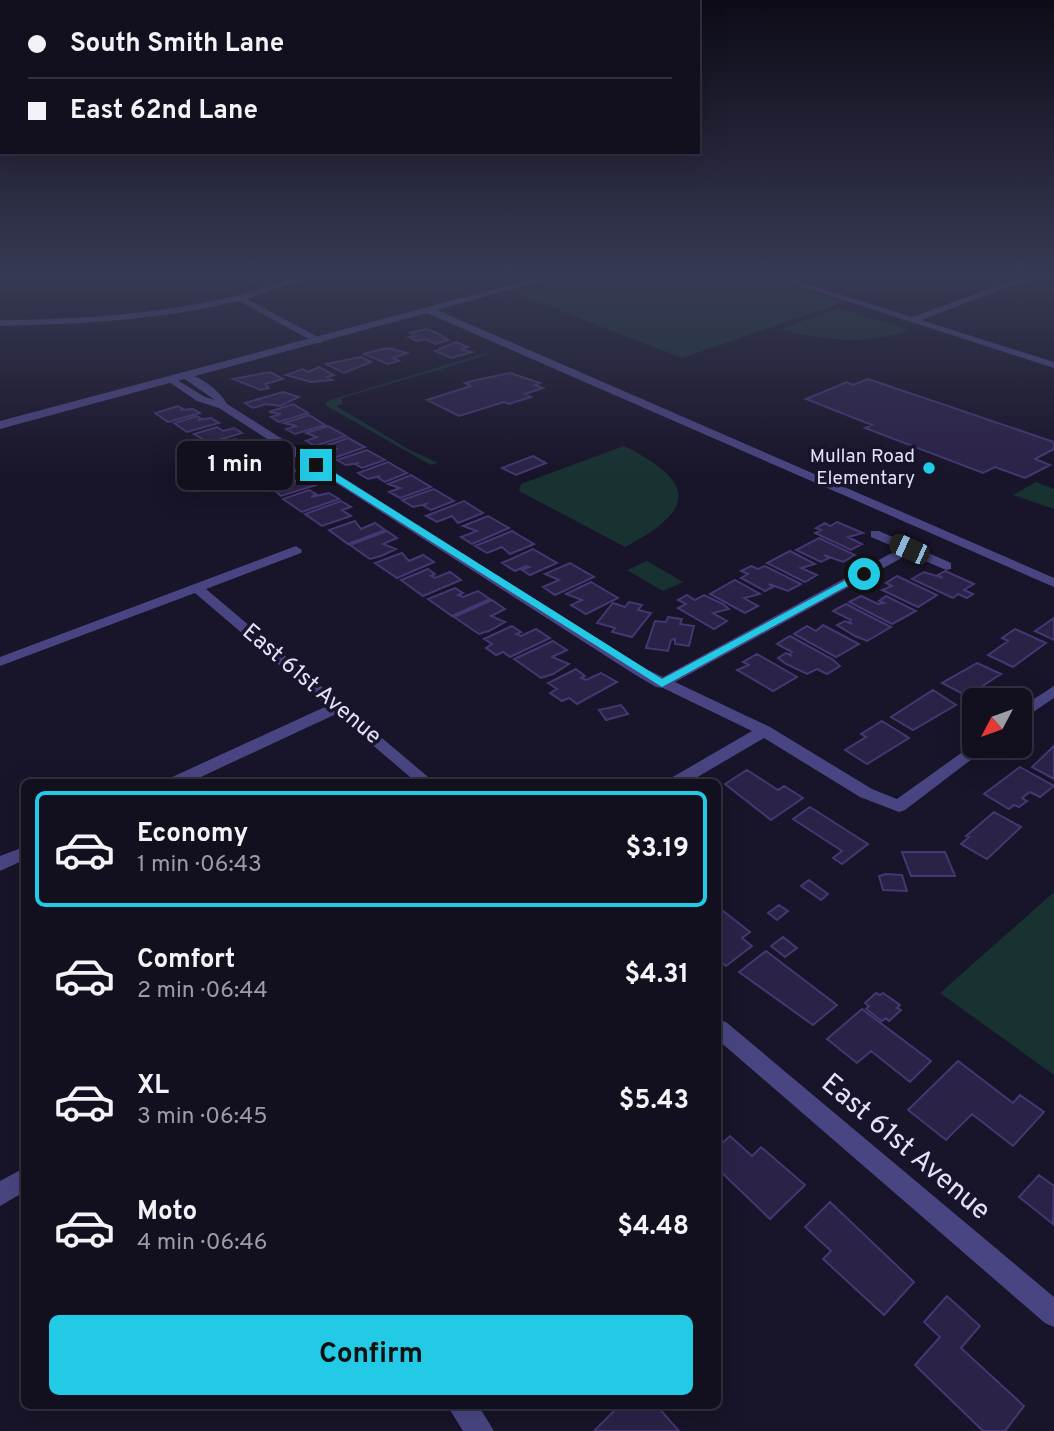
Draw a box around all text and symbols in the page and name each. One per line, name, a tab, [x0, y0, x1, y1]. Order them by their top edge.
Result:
text: South Smith Lane	[70, 28, 284, 61]
text: East 62nd Lane	[70, 95, 258, 128]
callout: 1 min	[176, 440, 292, 490]
place label: Mullan Road Elementary	[810, 445, 915, 491]
route end	[300, 449, 332, 481]
text: 1 min	[207, 451, 263, 480]
marker: Mullan Road Elementary	[921, 460, 937, 476]
car	[886, 531, 933, 567]
route start	[848, 558, 880, 590]
street label: East 61st Avenue	[235, 618, 387, 752]
north arrow	[962, 688, 1032, 758]
map controls	[962, 688, 1032, 758]
icon: car	[53, 818, 116, 881]
text: Economy	[137, 818, 248, 851]
text: $3.19	[626, 833, 689, 866]
text: 1 min · 06:43	[137, 851, 262, 880]
icon: car	[53, 944, 116, 1007]
text: Comfort	[137, 944, 235, 977]
text: $4.31	[624, 959, 689, 992]
text: 2 min · 06:44	[137, 977, 268, 1006]
street label: East 61st Avenue	[813, 1067, 997, 1229]
icon: car	[53, 1070, 116, 1133]
text: XL	[137, 1070, 169, 1103]
text: $5.43	[619, 1085, 689, 1118]
text: 3 min · 06:45	[137, 1103, 268, 1132]
icon: car	[53, 1196, 116, 1259]
text: Moto	[137, 1196, 197, 1229]
text: $4.48	[617, 1211, 689, 1244]
text: 4 min · 06:46	[137, 1229, 267, 1258]
button: Confirm	[49, 1315, 693, 1395]

